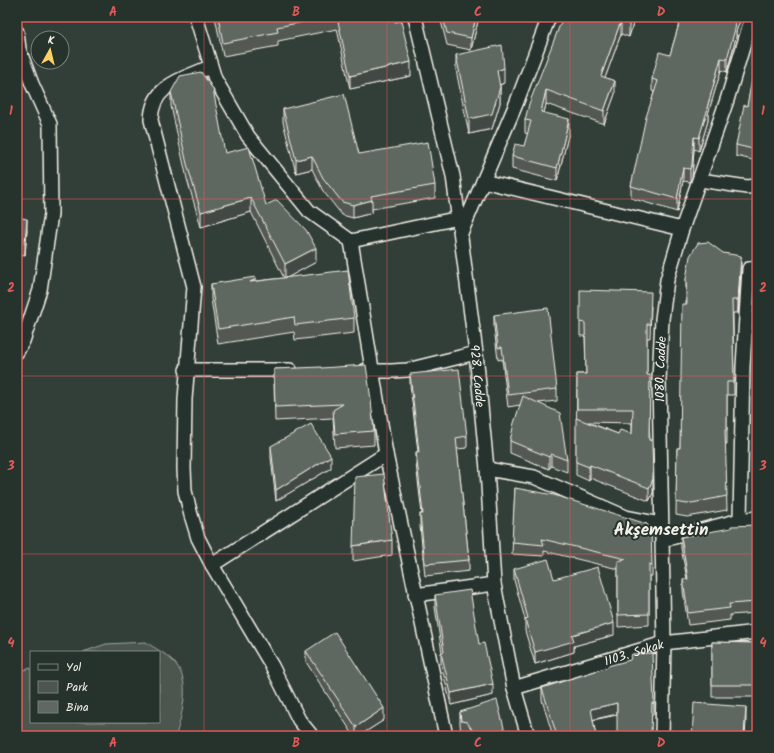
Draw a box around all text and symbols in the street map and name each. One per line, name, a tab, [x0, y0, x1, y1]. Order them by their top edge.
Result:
text: A	[109, 2, 117, 23]
text: B	[292, 2, 300, 23]
text: C	[474, 2, 482, 23]
text: D	[657, 2, 666, 23]
north arrow	[30, 30, 70, 70]
text: K	[47, 32, 56, 51]
text: 1	[9, 101, 13, 122]
text: 1	[761, 101, 765, 122]
text: 2	[7, 278, 15, 299]
text: 2	[759, 278, 767, 299]
street label: 1080. Cadde	[650, 336, 673, 402]
street label: 928. Cadde	[463, 344, 490, 408]
text: 3	[6, 456, 15, 477]
text: 3	[758, 456, 767, 477]
district label: Akşemsettin	[614, 517, 708, 544]
text: 4	[7, 633, 15, 654]
text: 4	[759, 633, 767, 654]
street label: 1103. Sokak	[602, 634, 668, 672]
legend	[30, 651, 160, 723]
text: Yol	[66, 658, 81, 677]
text: Park	[66, 678, 88, 697]
text: Bina	[66, 698, 89, 717]
text: A	[109, 733, 117, 753]
text: B	[292, 733, 300, 753]
text: C	[474, 733, 482, 753]
text: D	[657, 733, 666, 753]

